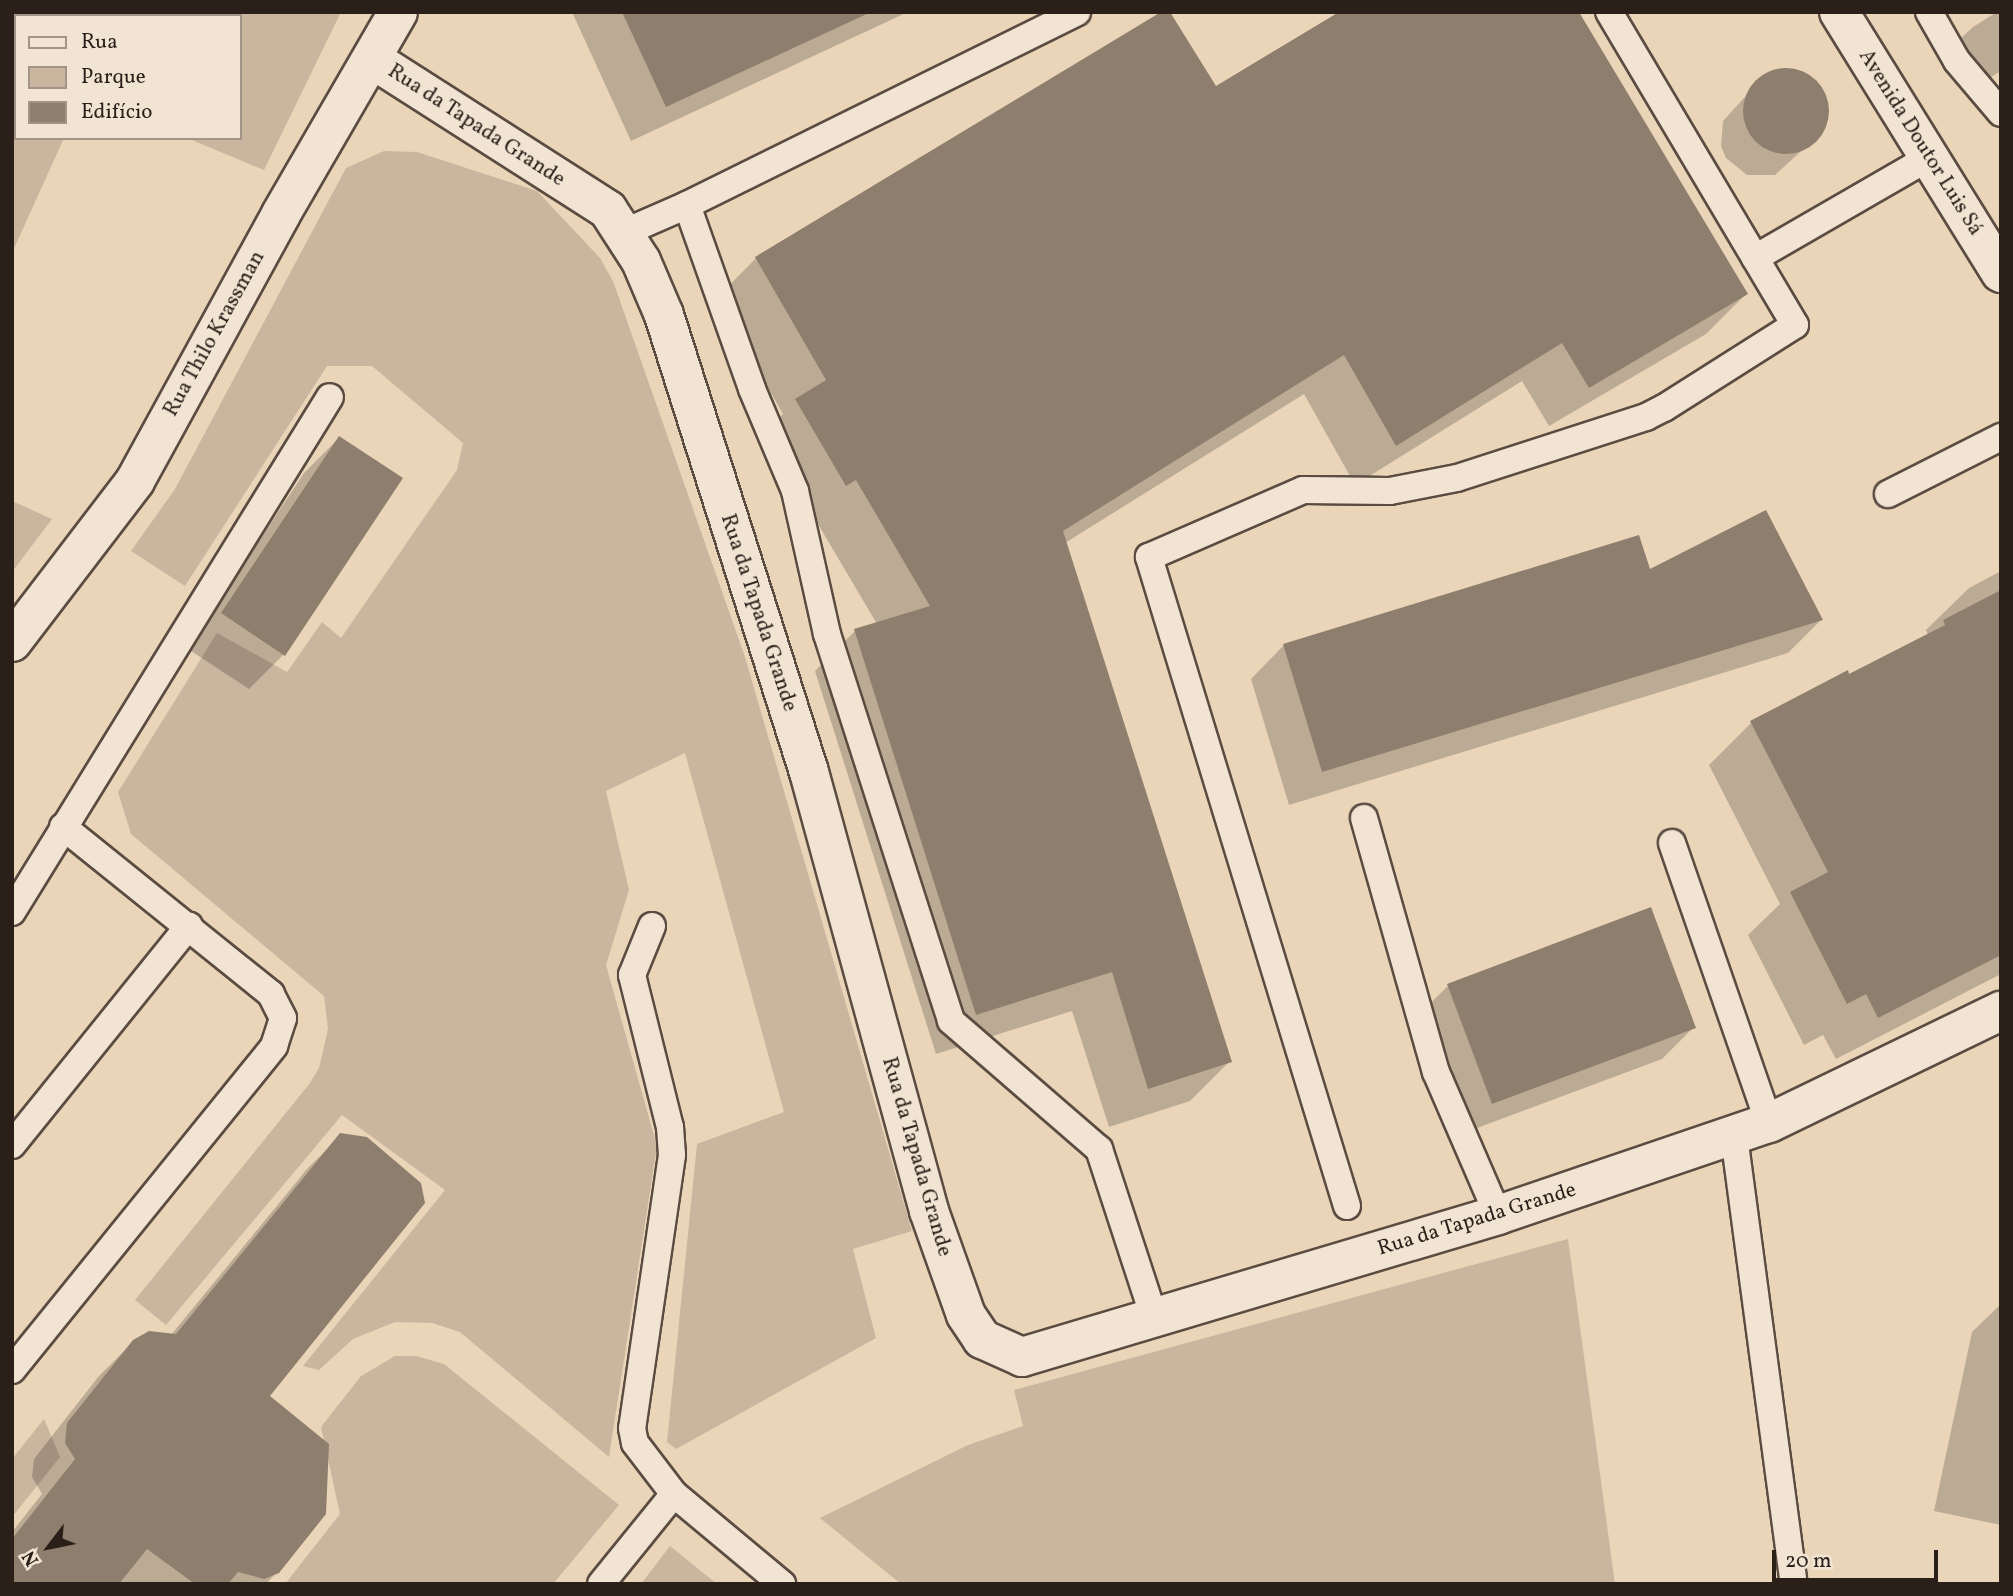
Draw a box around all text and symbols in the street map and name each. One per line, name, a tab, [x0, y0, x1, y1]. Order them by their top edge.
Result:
legend	[14, 14, 242, 140]
text: Rua	[81, 28, 118, 57]
street label: Avenida Doutor Luis Sá	[1852, 45, 1988, 241]
street label: Rua da Tapada Grande	[382, 59, 570, 193]
text: Parque	[81, 63, 146, 92]
text: Edifício	[81, 98, 153, 127]
street label: Rua Thilo Krassman	[159, 246, 271, 422]
street label: Rua da Tapada Grande	[714, 511, 802, 715]
street label: Rua da Tapada Grande	[875, 1054, 957, 1260]
street label: Rua da Tapada Grande	[1374, 1178, 1580, 1262]
north arrow	[14, 1512, 84, 1582]
scale bar	[1775, 1536, 1941, 1580]
text: N	[17, 1545, 46, 1571]
text: 20 m	[1785, 1547, 1831, 1576]

